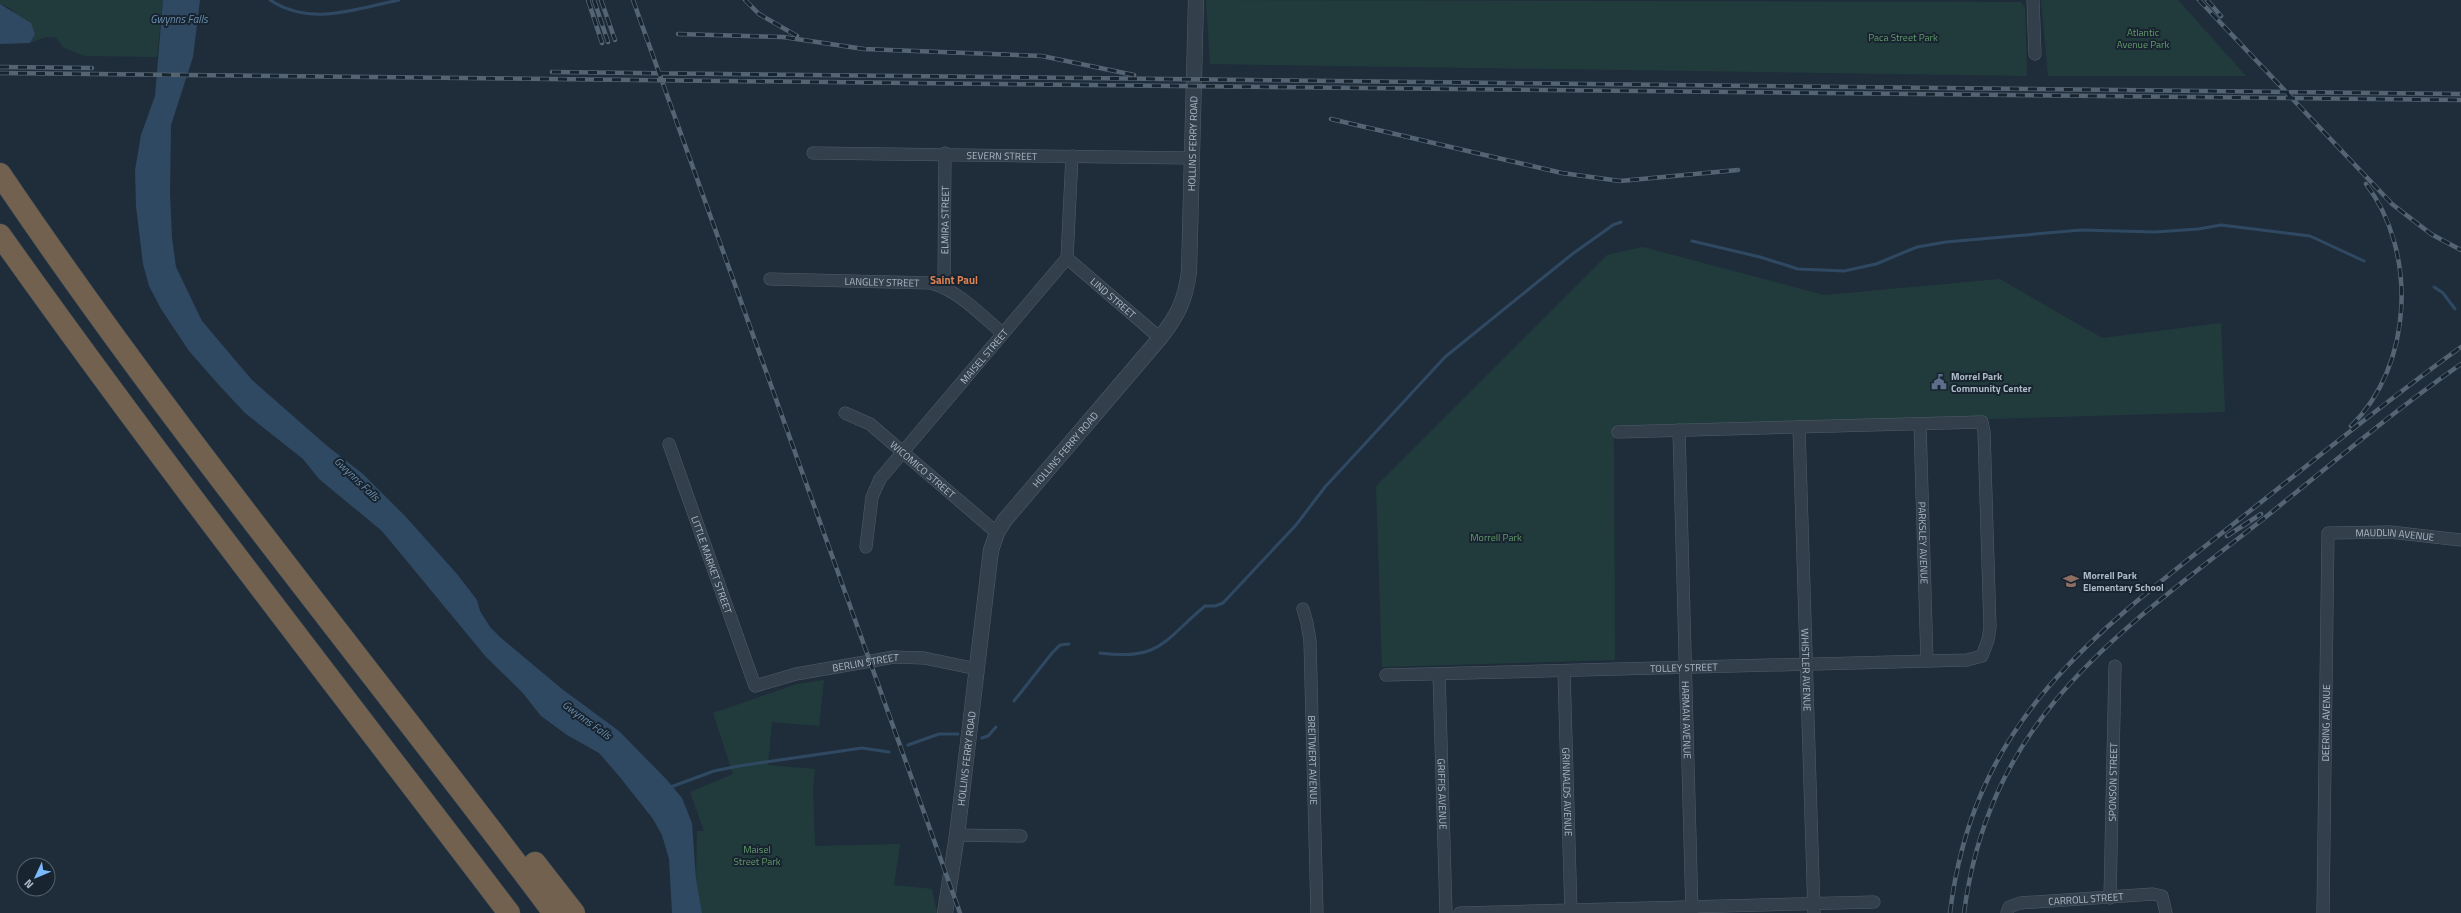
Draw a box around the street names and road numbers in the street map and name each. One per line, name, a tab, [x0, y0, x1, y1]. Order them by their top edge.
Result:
street label: HOLLINS FERRY ROAD	[1184, 96, 1201, 191]
street label: SEVERN STREET	[967, 148, 1038, 163]
street label: ELMIRA STREET	[937, 185, 952, 254]
street label: LANGLEY STREET	[844, 273, 920, 290]
street label: LIND STREET	[1087, 274, 1140, 322]
street label: MAISEL STREET	[956, 325, 1012, 387]
street label: HOLLINS FERRY ROAD	[1028, 408, 1102, 491]
street label: WICOMICO STREET	[887, 437, 959, 502]
street label: PARKSLEY AVENUE	[1915, 501, 1932, 585]
street label: LITTLE MARKET STREET	[688, 514, 736, 616]
street label: MAUDLIN AVENUE	[2355, 525, 2436, 544]
street label: WHISTLER AVENUE	[1798, 628, 1815, 712]
street label: BERLIN STREET	[831, 649, 900, 675]
street label: TOLLEY STREET	[1650, 659, 1719, 676]
street label: HARMAN AVENUE	[1678, 681, 1695, 760]
street label: DEERING AVENUE	[2317, 684, 2334, 762]
street label: HOLLINS FERRY ROAD	[953, 710, 979, 807]
street label: BREITWERT AVENUE	[1304, 715, 1322, 805]
street label: SPONSON STREET	[2104, 742, 2121, 822]
street label: GRINNALDS AVENUE	[1559, 747, 1576, 837]
street label: GRIFFIS AVENUE	[1434, 758, 1451, 830]
street label: CARROLL STREET	[2048, 888, 2125, 909]

